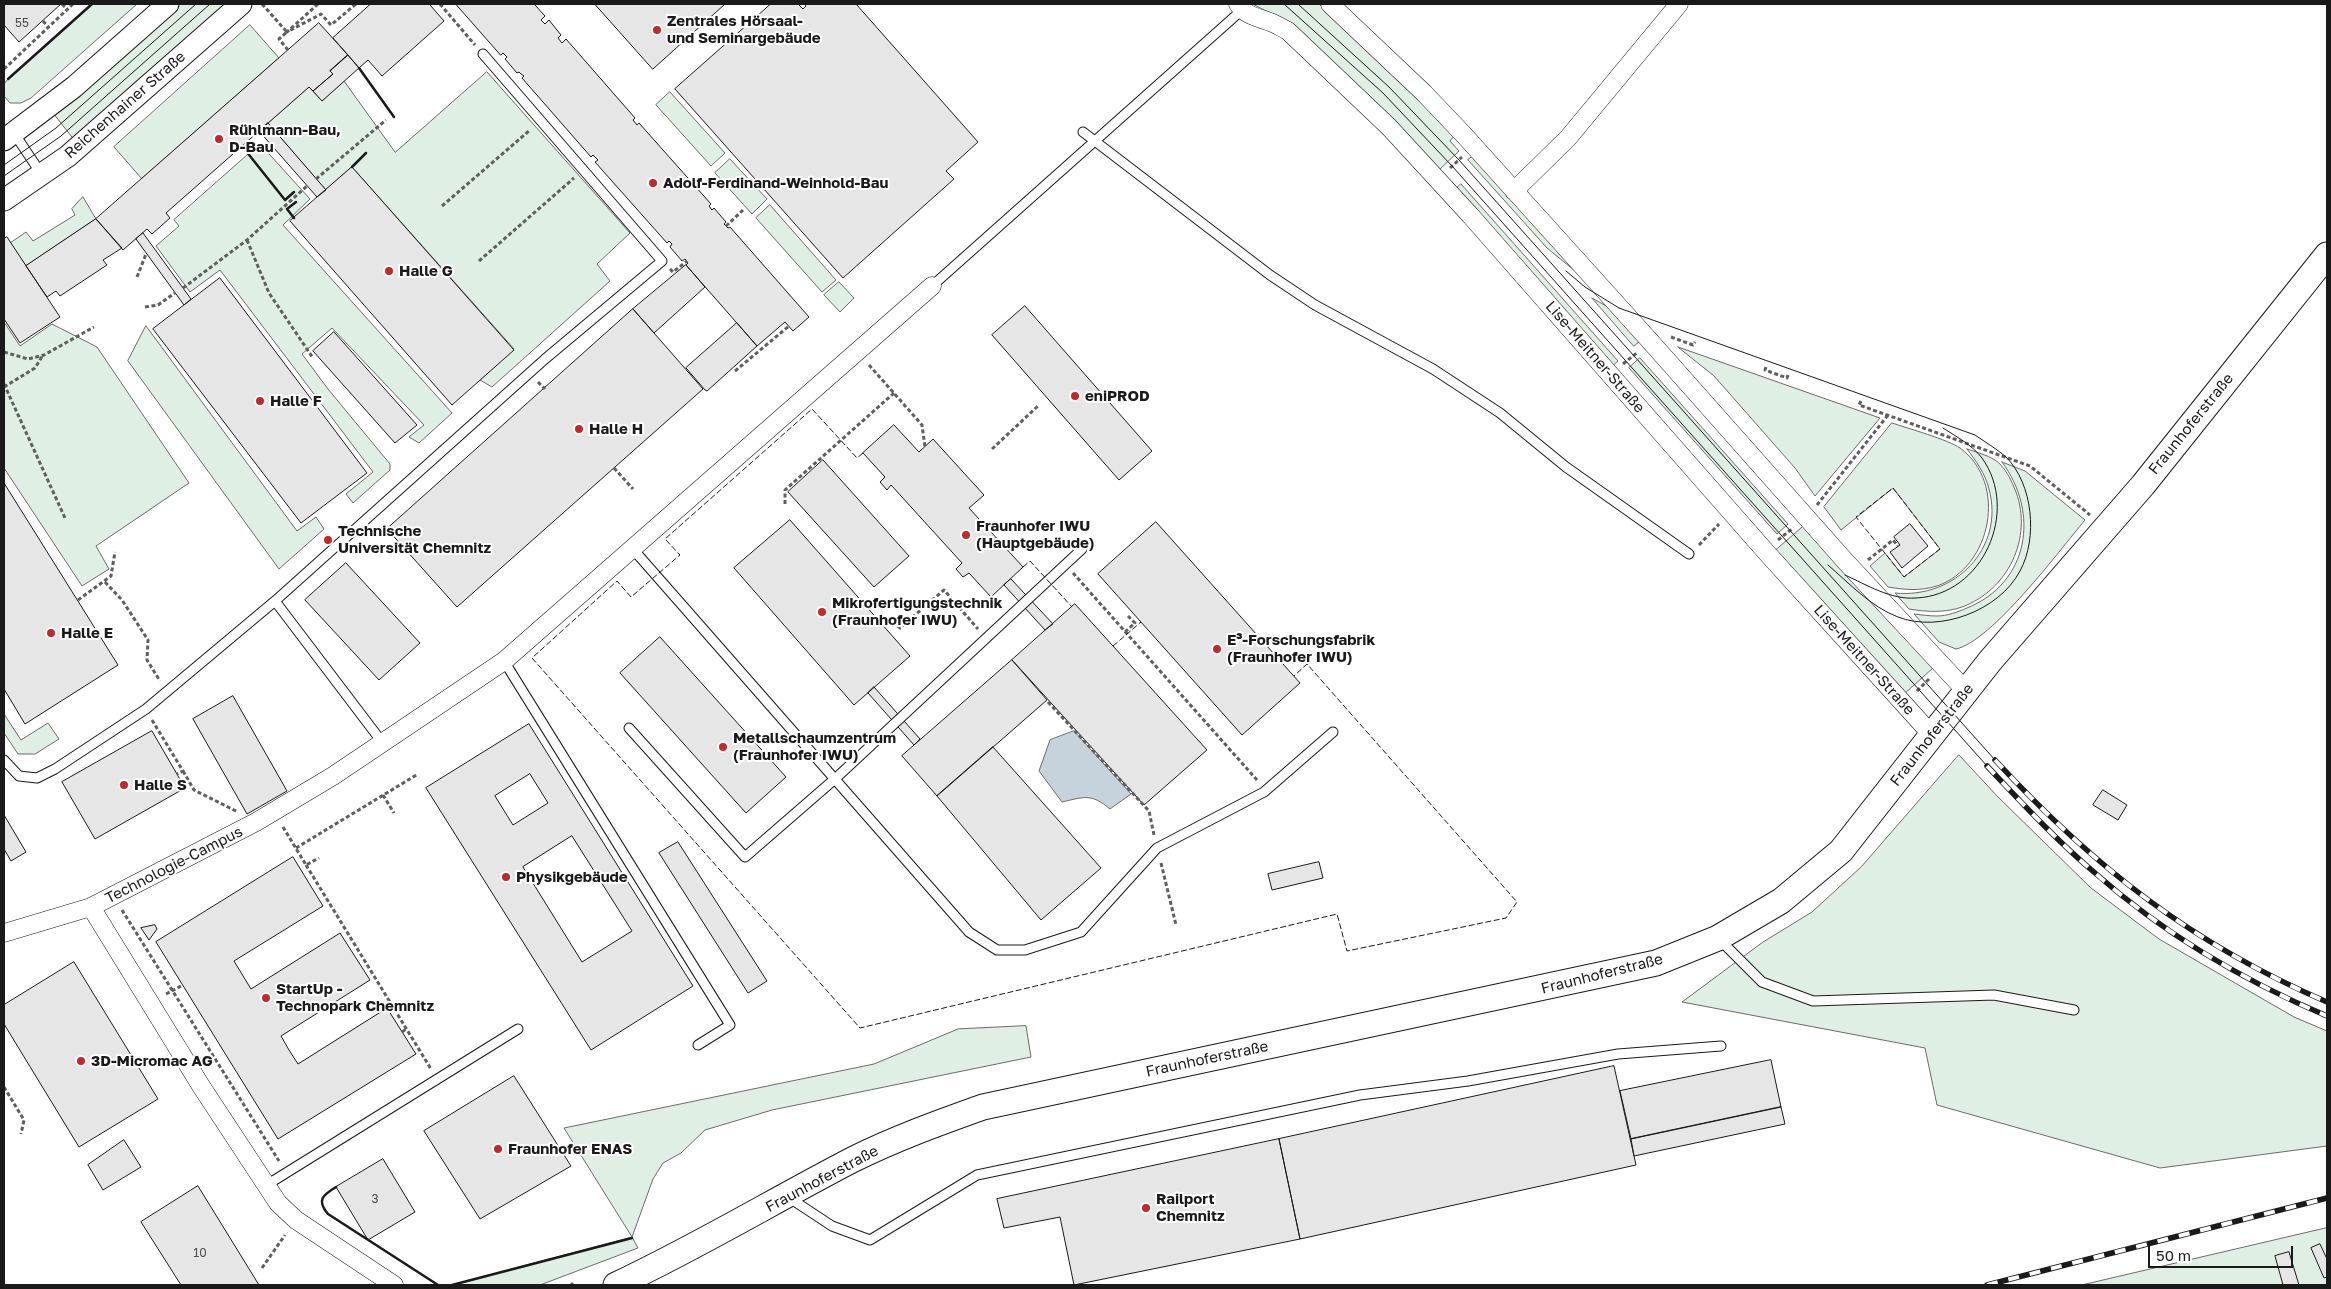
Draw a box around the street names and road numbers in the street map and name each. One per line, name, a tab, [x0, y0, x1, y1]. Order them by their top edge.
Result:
street label: Reichenhainer Straße	[61, 48, 189, 162]
street label: Lise-Meitner-Straße	[1542, 298, 1648, 416]
street label: Fraunhoferstraße	[2145, 370, 2237, 478]
street label: Lise-Meitner-Straße	[1810, 601, 1918, 719]
street label: Fraunhoferstraße	[1886, 680, 1978, 790]
street label: Technologie-Campus	[102, 823, 246, 907]
street label: Fraunhoferstraße	[1539, 950, 1665, 998]
street label: Fraunhoferstraße	[1144, 1037, 1270, 1081]
street label: Fraunhoferstraße	[763, 1142, 881, 1216]

